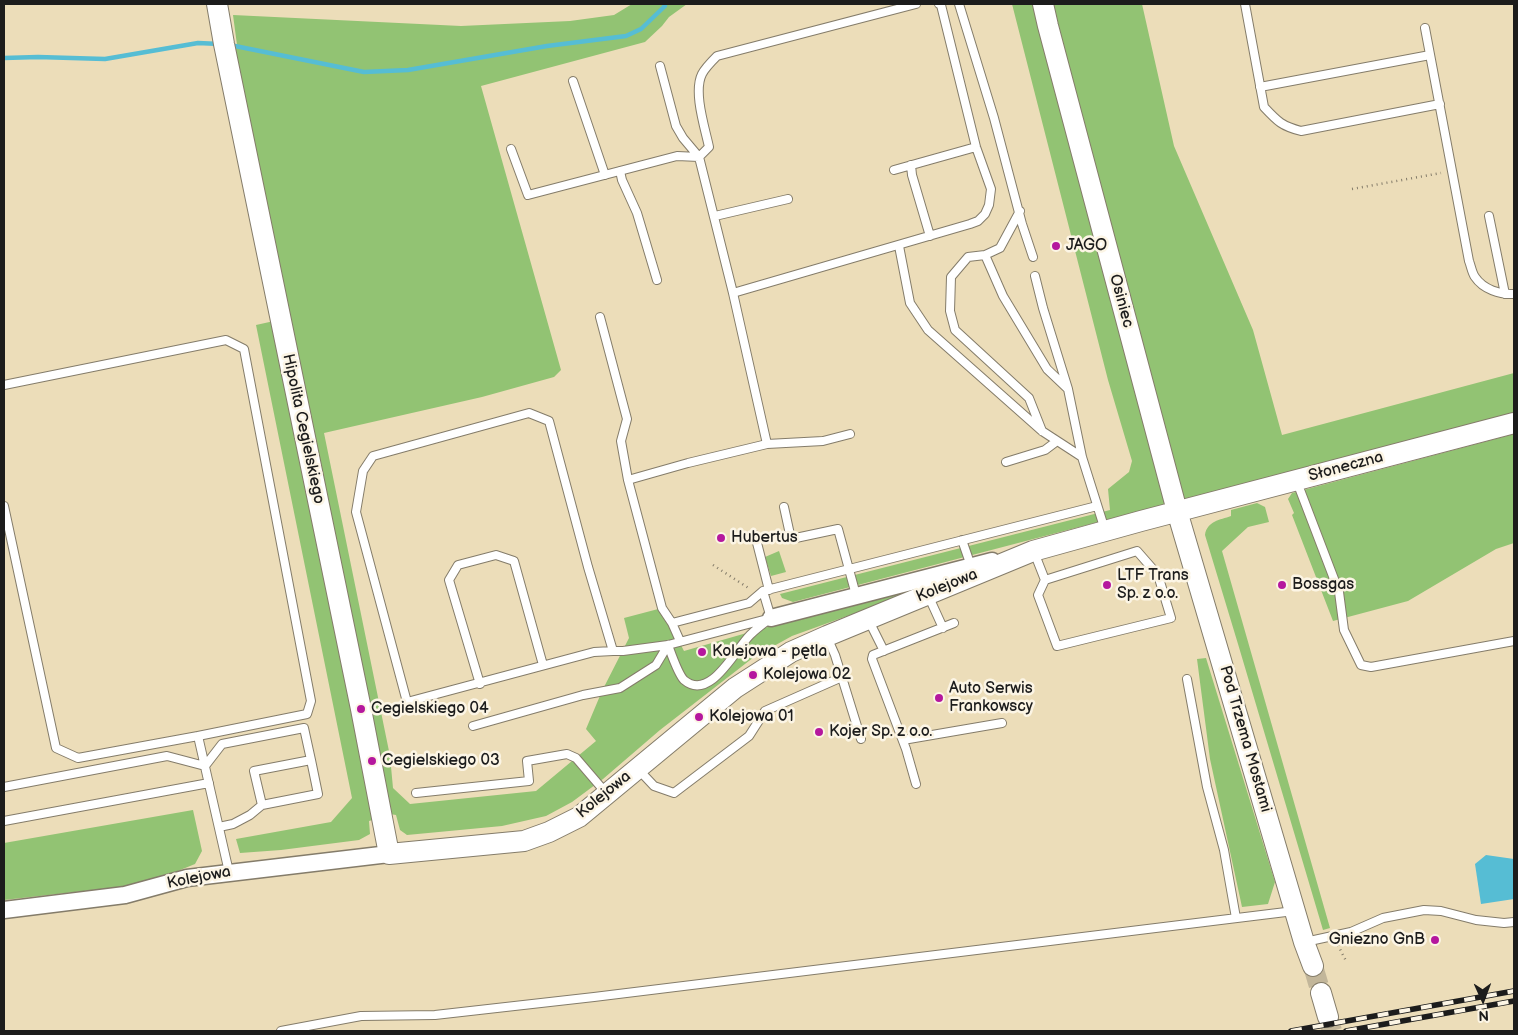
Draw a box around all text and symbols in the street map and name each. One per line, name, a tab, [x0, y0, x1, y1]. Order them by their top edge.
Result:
place label: JAGO	[1066, 236, 1107, 256]
marker: JAGO	[1050, 240, 1062, 252]
street label: Osiniec	[1105, 272, 1137, 330]
street label: Hipolita Cegielskiego	[278, 352, 328, 506]
street label: Słoneczna	[1307, 448, 1385, 486]
place label: Hubertus	[731, 528, 798, 548]
marker: Hubertus	[715, 532, 727, 544]
street label: Kolejowa	[913, 565, 981, 607]
place label: LTF Trans Sp. z o.o.	[1117, 566, 1189, 604]
place label: Bossgas	[1292, 575, 1354, 595]
marker: LTF Trans Sp. z o.o.	[1101, 579, 1113, 591]
marker: Bossgas	[1276, 579, 1288, 591]
place label: Kolejowa - pętla	[712, 642, 827, 662]
marker: Kolejowa - pętla	[696, 646, 708, 658]
street label: Pod Trzema Mostami	[1215, 663, 1275, 815]
place label: Kolejowa 02	[763, 665, 851, 685]
marker: Kolejowa 02	[747, 669, 759, 681]
place label: Auto Serwis Frankowscy	[949, 679, 1033, 717]
marker: Auto Serwis Frankowscy	[933, 692, 945, 704]
place label: Cegielskiego 04	[371, 699, 489, 719]
marker: Cegielskiego 04	[355, 703, 367, 715]
place label: Kolejowa 01	[709, 707, 794, 727]
marker: Kolejowa 01	[693, 711, 705, 723]
place label: Kojer Sp. z o.o.	[829, 722, 932, 742]
marker: Kojer Sp. z o.o.	[813, 726, 825, 738]
place label: Cegielskiego 03	[382, 751, 500, 771]
marker: Cegielskiego 03	[366, 755, 378, 767]
street label: Kolejowa	[573, 767, 635, 823]
street label: Kolejowa	[165, 862, 233, 894]
place label: Gniezno GnB	[1329, 930, 1425, 950]
marker: Gniezno GnB	[1429, 934, 1441, 946]
north arrow	[1458, 975, 1508, 1025]
text: N	[1478, 1007, 1489, 1024]

